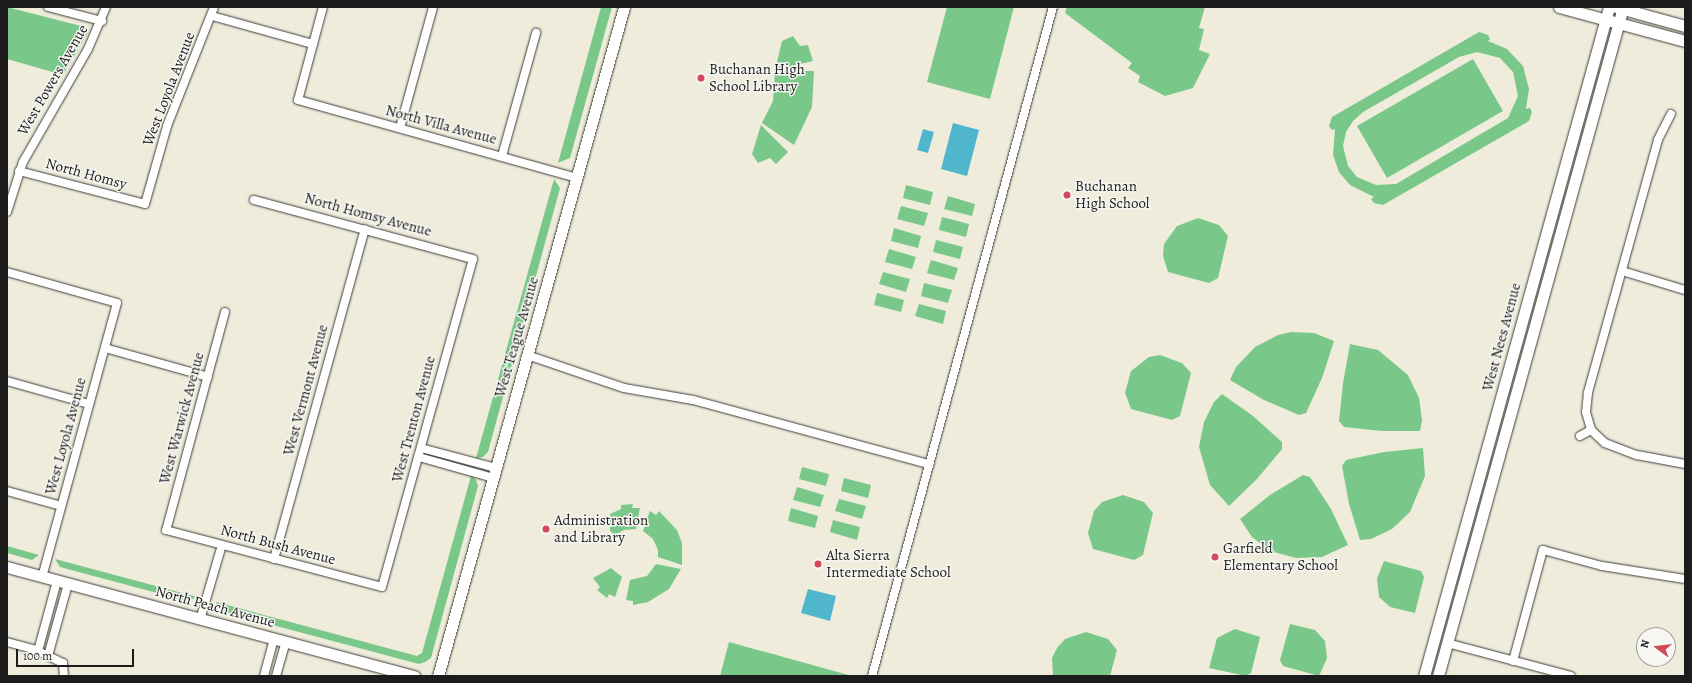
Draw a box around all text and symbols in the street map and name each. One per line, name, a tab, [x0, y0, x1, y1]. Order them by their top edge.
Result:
street label: West Powers Avenue	[14, 21, 92, 139]
street label: West Loyola Avenue	[139, 29, 199, 149]
place label: Buchanan High School Library	[709, 60, 805, 95]
marker: Buchanan High School Library	[696, 73, 706, 83]
street label: North Villa Avenue	[383, 102, 499, 148]
street label: North Homsy	[43, 155, 129, 193]
place label: Buchanan High School	[1075, 177, 1150, 212]
street label: North Homsy Avenue	[302, 189, 434, 241]
marker: Buchanan High School	[1062, 190, 1072, 200]
street label: West Teague Avenue	[491, 275, 543, 399]
street label: West Nees Avenue	[1479, 281, 1525, 393]
street label: West Vermont Avenue	[280, 323, 332, 457]
street label: West Warwick Avenue	[156, 350, 208, 486]
street label: West Trenton Avenue	[388, 354, 440, 484]
street label: West Loyola Avenue	[42, 375, 90, 497]
place label: Administration and Library	[554, 511, 648, 546]
street label: North Bush Avenue	[218, 521, 338, 569]
marker: Administration and Library	[541, 524, 551, 534]
place label: Garfield Elementary School	[1223, 539, 1338, 574]
place label: Alta Sierra Intermediate School	[826, 546, 951, 581]
marker: Garfield Elementary School	[1210, 552, 1220, 562]
marker: Alta Sierra Intermediate School	[813, 559, 823, 569]
street label: North Peach Avenue	[153, 582, 277, 632]
north arrow	[1636, 627, 1676, 667]
text: N	[1637, 638, 1653, 650]
scale bar	[18, 641, 136, 667]
text: 100 m	[23, 648, 52, 664]

